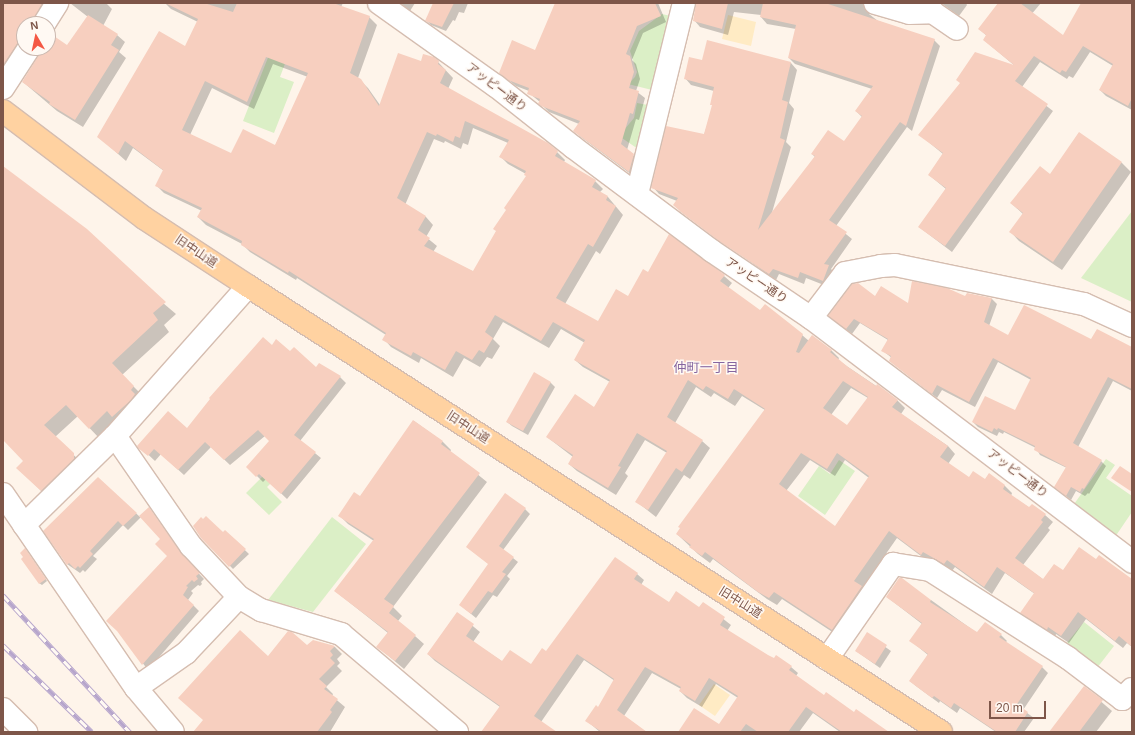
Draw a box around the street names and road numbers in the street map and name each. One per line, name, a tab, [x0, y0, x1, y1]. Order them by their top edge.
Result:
street label: アッピー通り	[463, 61, 529, 115]
street label: 旧中山道	[172, 233, 220, 271]
street label: アッピー通り	[722, 255, 790, 307]
street label: 旧中山道	[444, 409, 492, 447]
street label: アッピー通り	[984, 447, 1050, 501]
street label: 旧中山道	[716, 584, 764, 622]

